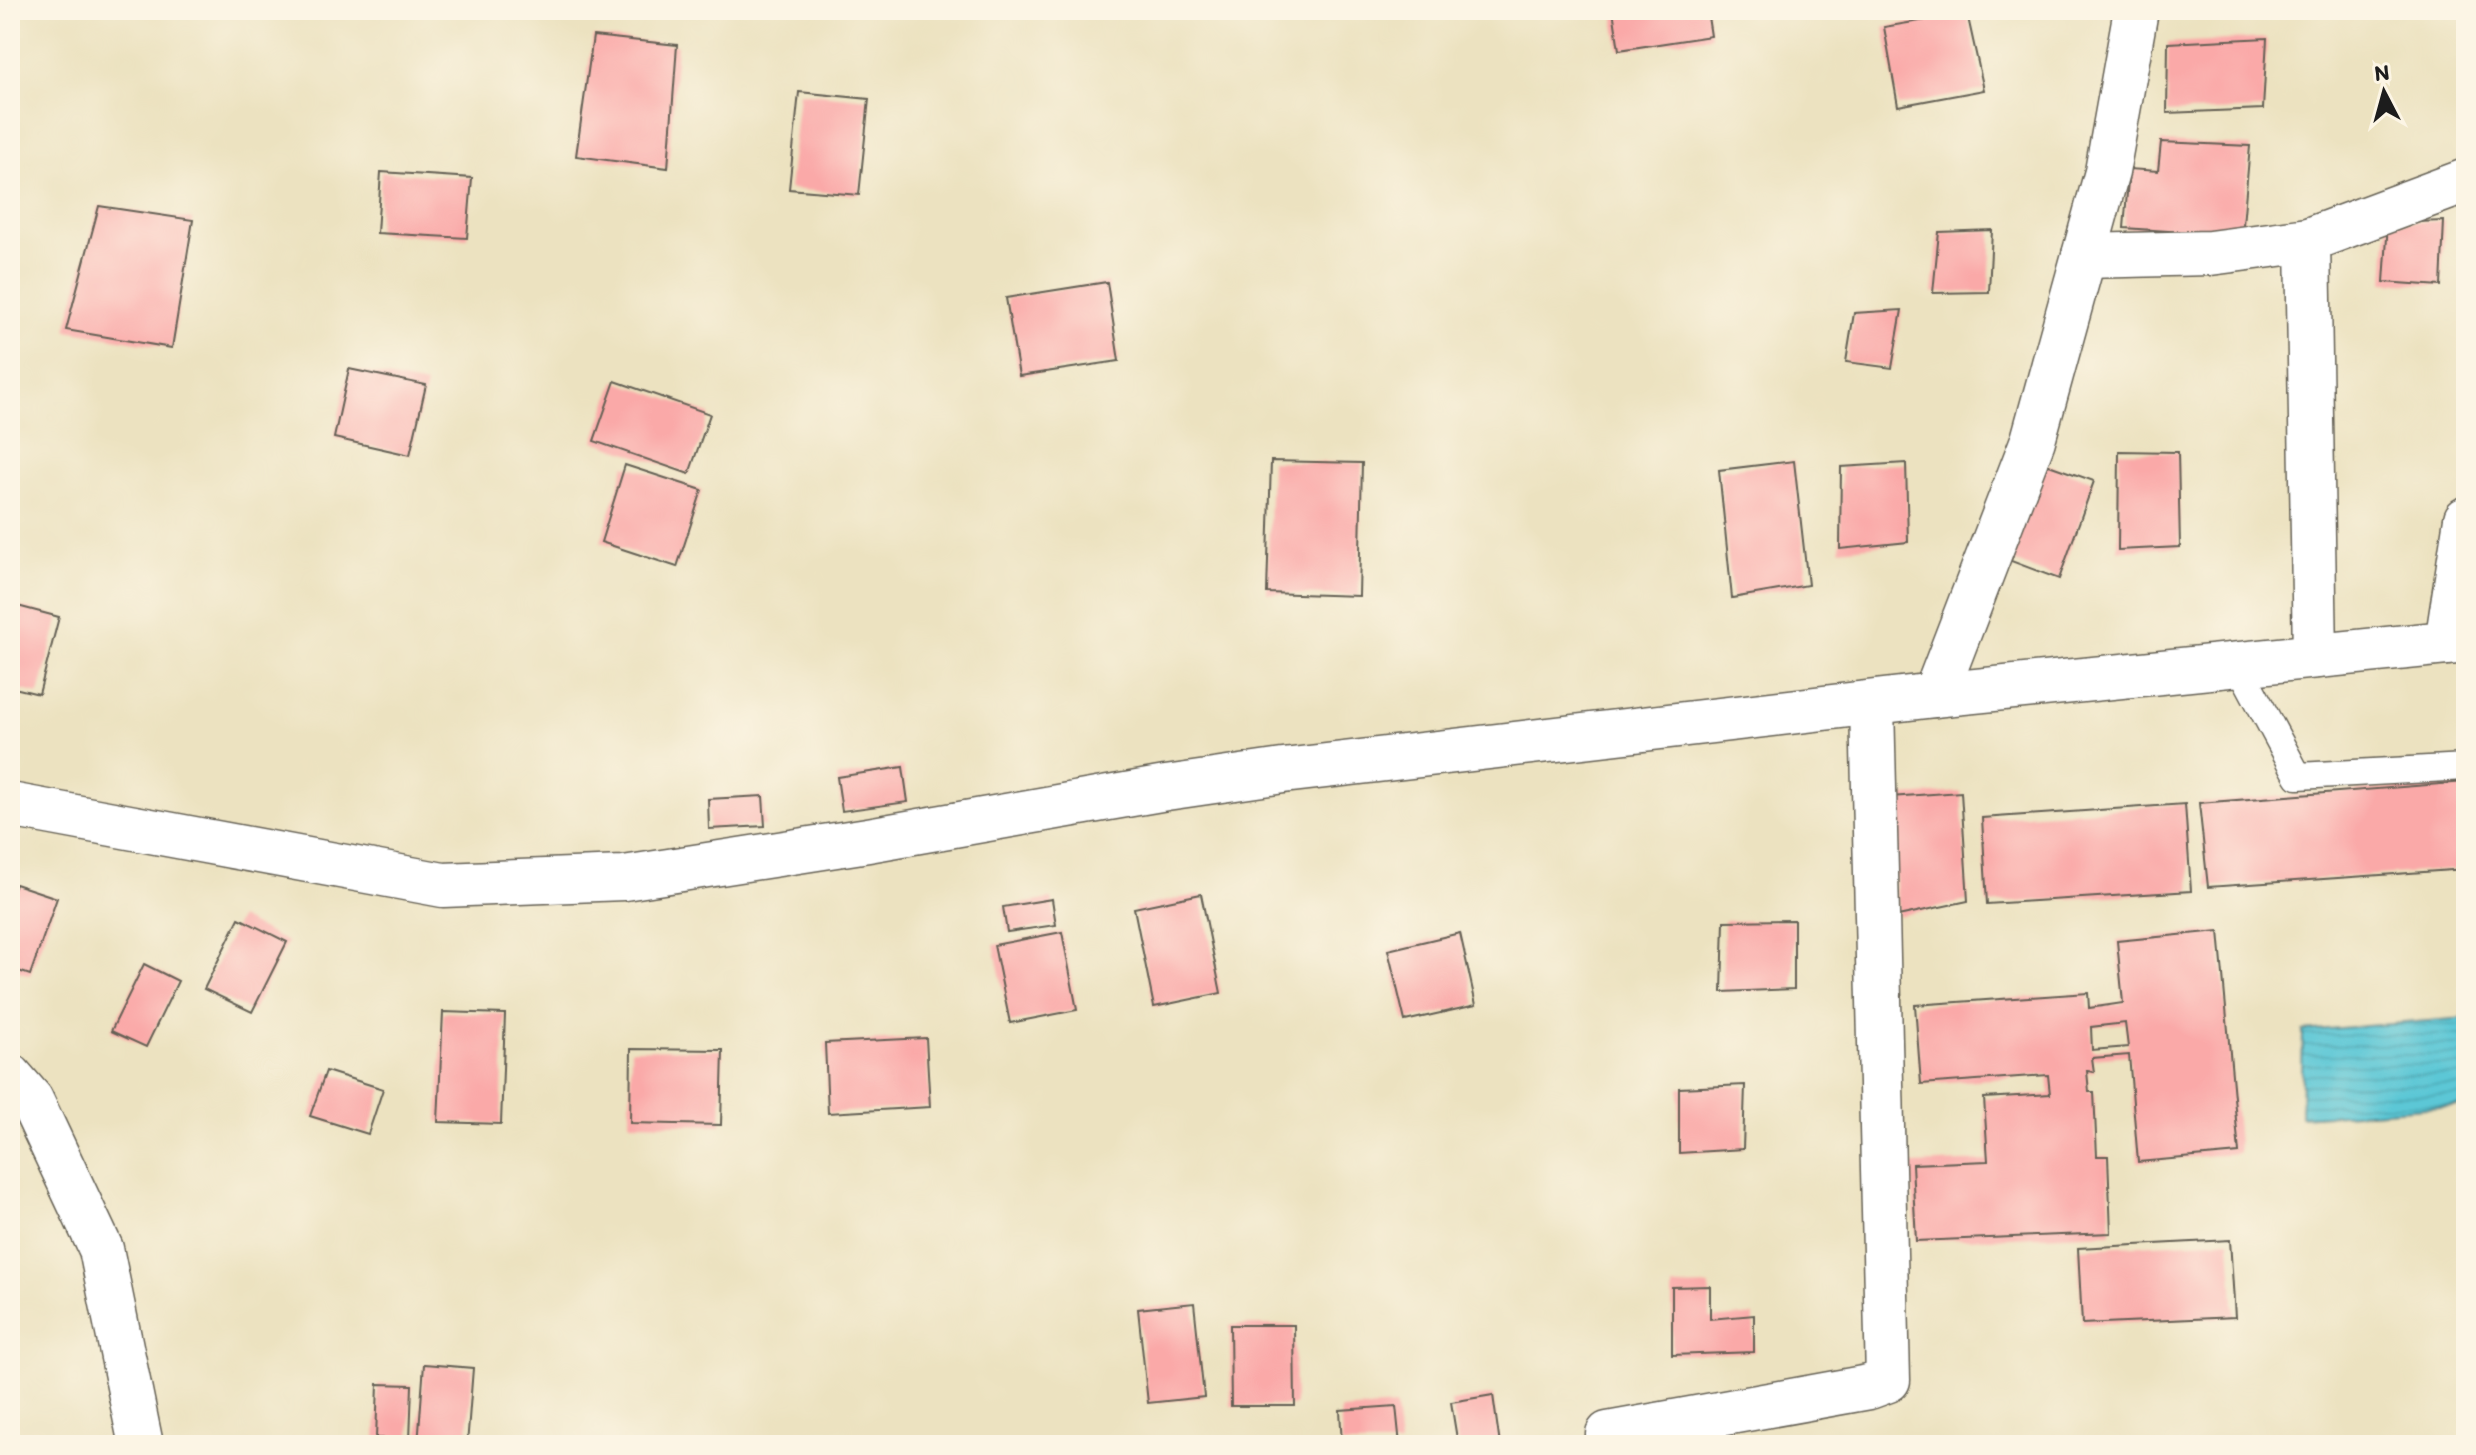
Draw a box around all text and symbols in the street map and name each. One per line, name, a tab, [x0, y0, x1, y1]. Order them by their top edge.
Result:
north arrow	[2344, 52, 2424, 132]
text: N	[2373, 58, 2391, 87]

